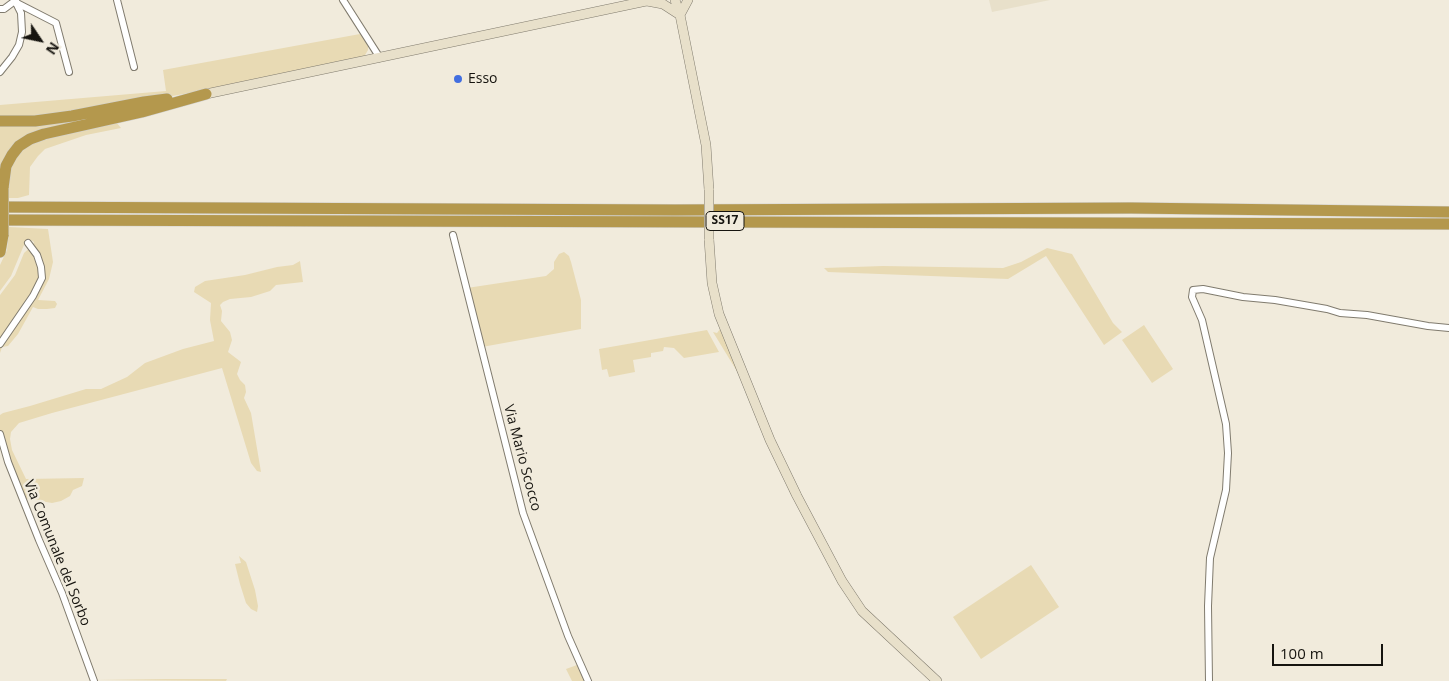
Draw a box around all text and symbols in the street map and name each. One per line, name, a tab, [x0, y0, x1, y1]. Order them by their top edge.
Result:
north arrow	[15, 15, 65, 65]
text: N	[42, 39, 64, 59]
place label: Esso	[468, 71, 498, 87]
marker: Esso	[452, 73, 464, 85]
road number: SS17	[706, 212, 744, 230]
street label: Via Mario Scocco	[500, 403, 544, 513]
street label: Via Comunale del Sorbo	[20, 478, 94, 628]
scale bar	[1274, 634, 1385, 666]
text: 100 m	[1280, 643, 1324, 663]

